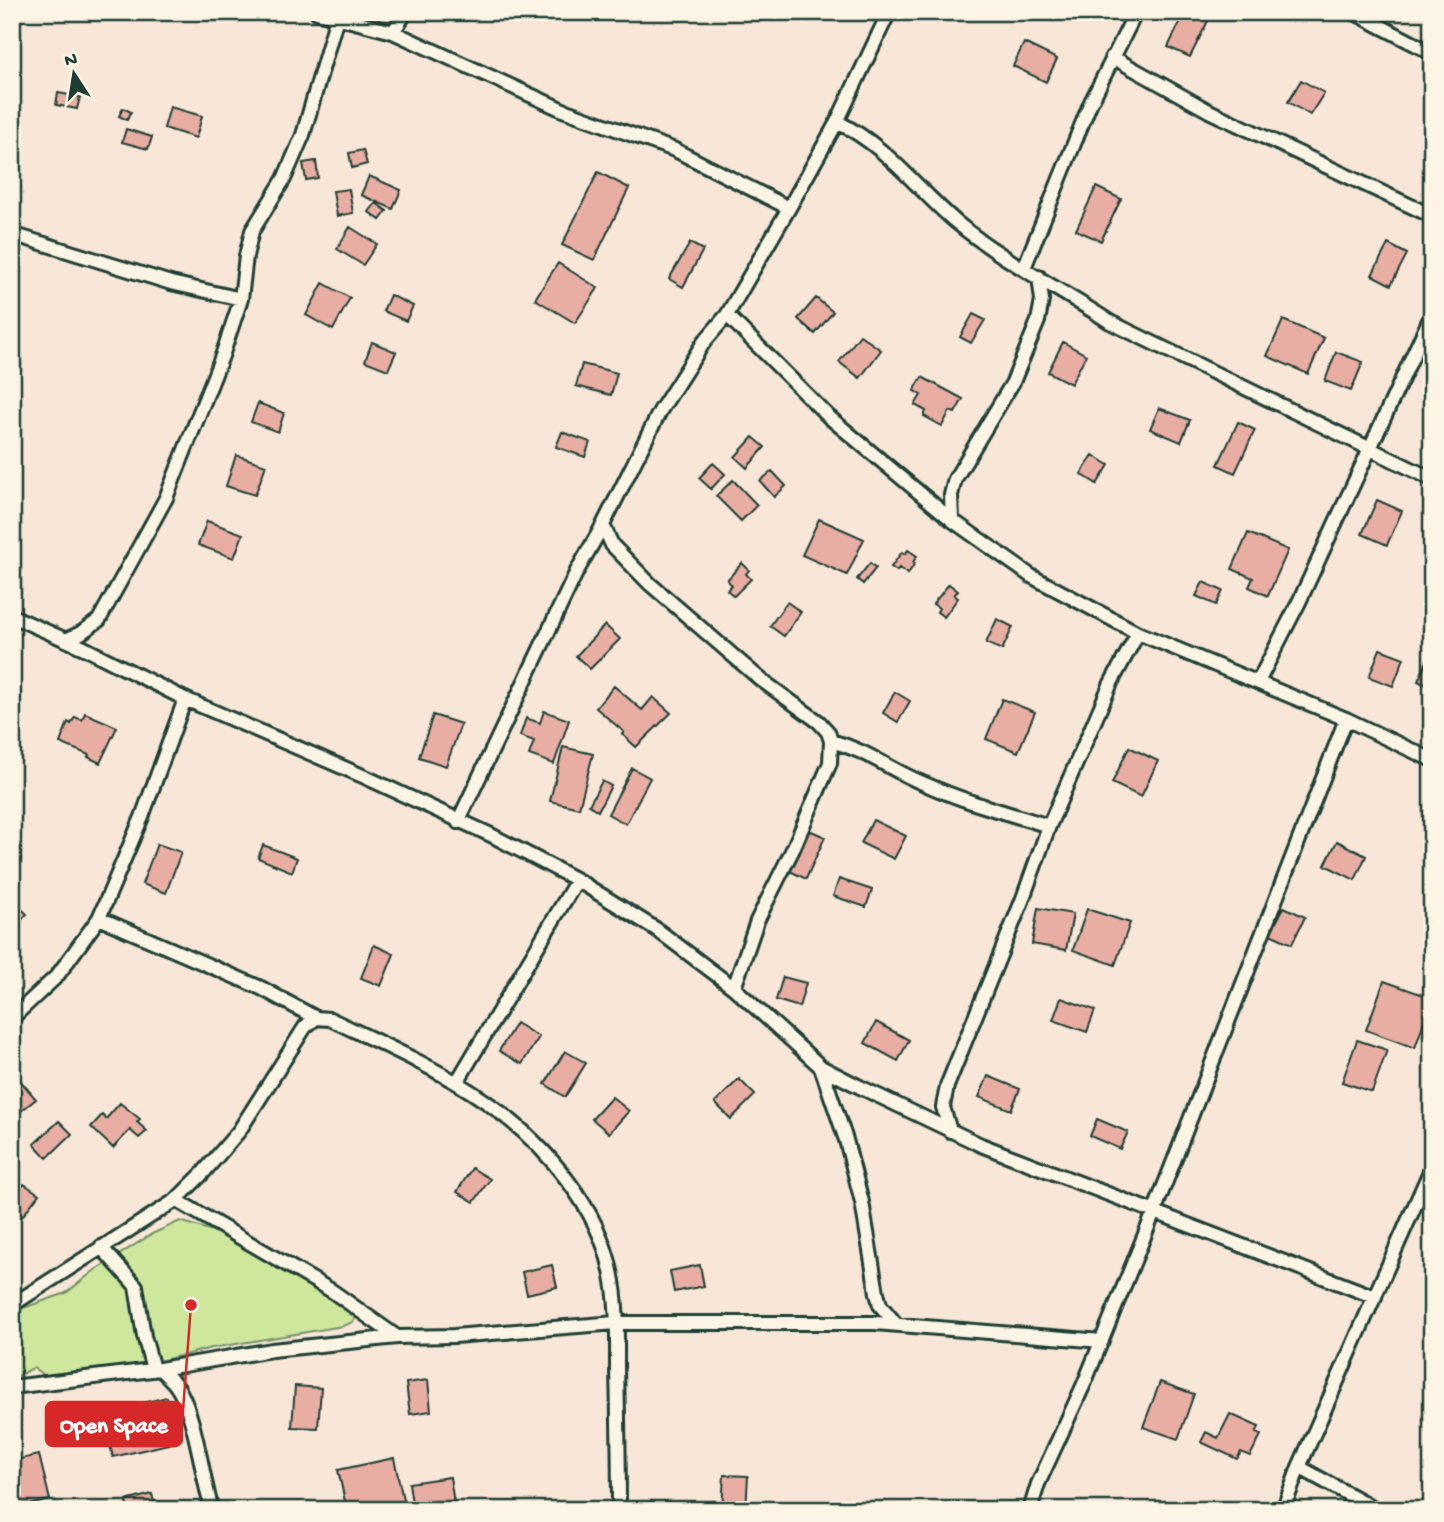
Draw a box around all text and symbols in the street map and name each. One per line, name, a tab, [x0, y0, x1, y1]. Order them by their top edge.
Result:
north arrow	[38, 38, 108, 108]
text: N	[63, 48, 80, 73]
callout: Open Space	[46, 1402, 182, 1446]
text: Open Space	[60, 1414, 169, 1441]

